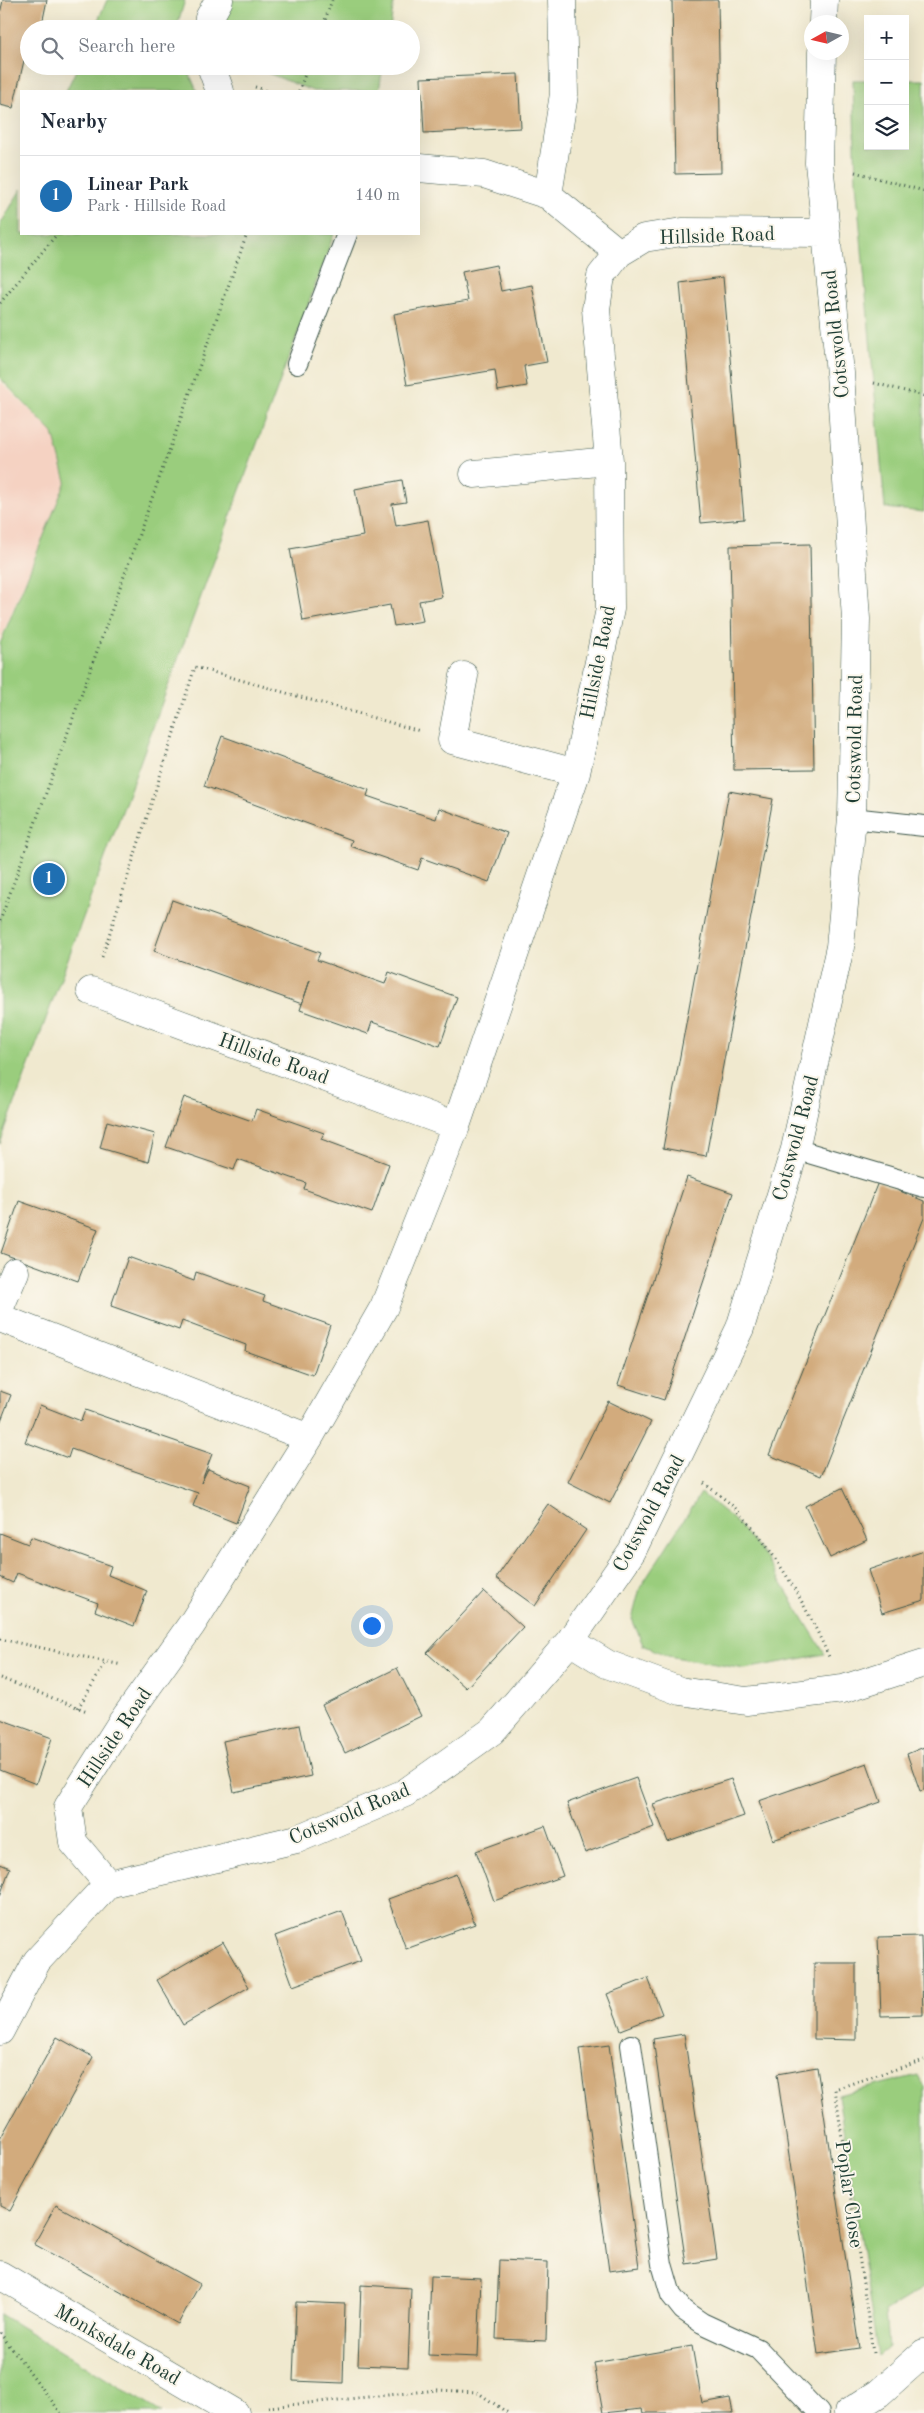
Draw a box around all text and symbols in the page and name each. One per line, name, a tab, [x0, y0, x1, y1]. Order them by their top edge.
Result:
north arrow	[804, 15, 849, 60]
map controls	[864, 15, 909, 150]
button: +	[864, 15, 909, 60]
search box	[20, 20, 420, 75]
icon: search	[38, 34, 66, 62]
text: Search here	[78, 38, 175, 57]
button: −	[864, 60, 909, 105]
button: layers	[864, 105, 909, 150]
text: Nearby	[40, 112, 108, 133]
text: Linear Park	[87, 176, 189, 195]
text: 1	[51, 188, 61, 204]
text: 140 m	[355, 188, 400, 204]
text: Park · Hillside Road	[87, 199, 226, 215]
street label: Hillside Road	[659, 225, 775, 249]
street label: Cotswold Road	[820, 268, 854, 399]
street label: Hillside Road	[578, 604, 620, 721]
street label: Cotswold Road	[845, 674, 867, 804]
pin: 1	[33, 860, 65, 898]
street label: Hillside Road	[215, 1031, 331, 1089]
street label: Cotswold Road	[771, 1073, 823, 1204]
street label: Cotswold Road	[611, 1452, 689, 1576]
your location	[359, 1613, 385, 1639]
street label: Hillside Road	[75, 1685, 156, 1792]
street label: Cotswold Road	[286, 1780, 413, 1849]
street label: Poplar Close	[831, 2139, 865, 2249]
street label: Monksdale Road	[51, 2302, 183, 2390]

